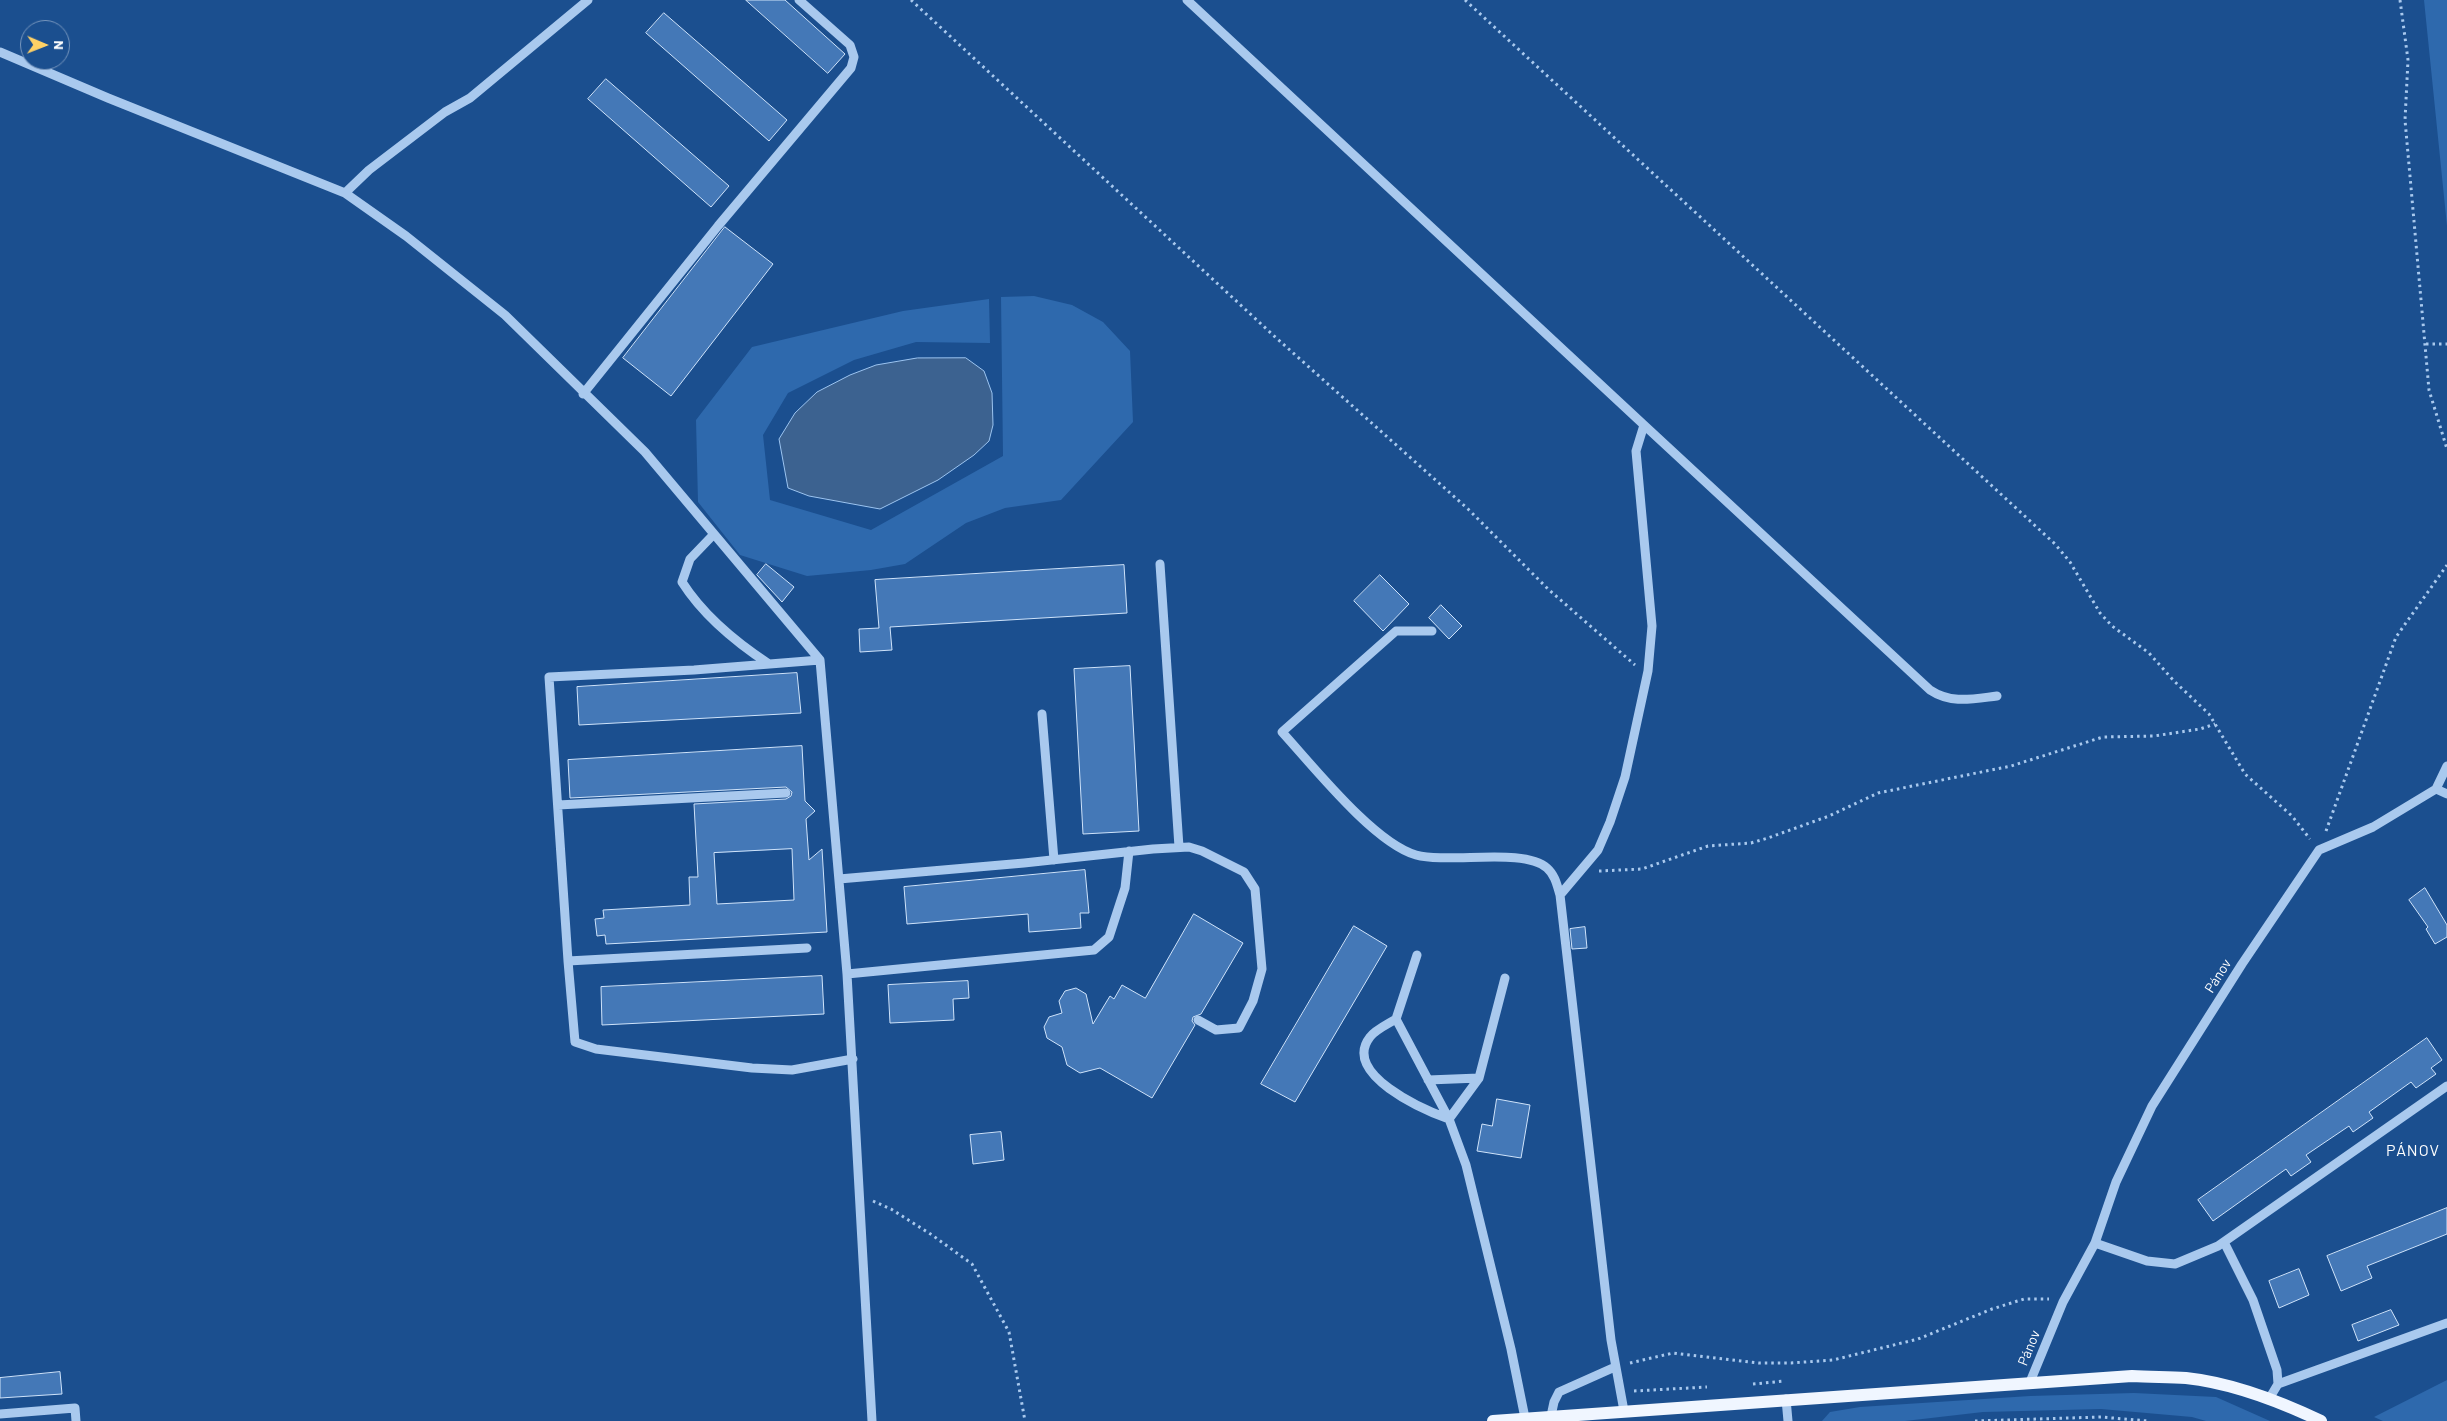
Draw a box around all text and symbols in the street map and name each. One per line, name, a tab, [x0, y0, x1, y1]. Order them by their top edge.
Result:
north arrow	[20, 20, 70, 70]
text: N	[51, 40, 68, 50]
street label: Pánov	[2201, 956, 2235, 996]
district label: PÁNOV	[2385, 1141, 2441, 1161]
street label: Pánov	[2014, 1328, 2044, 1368]

